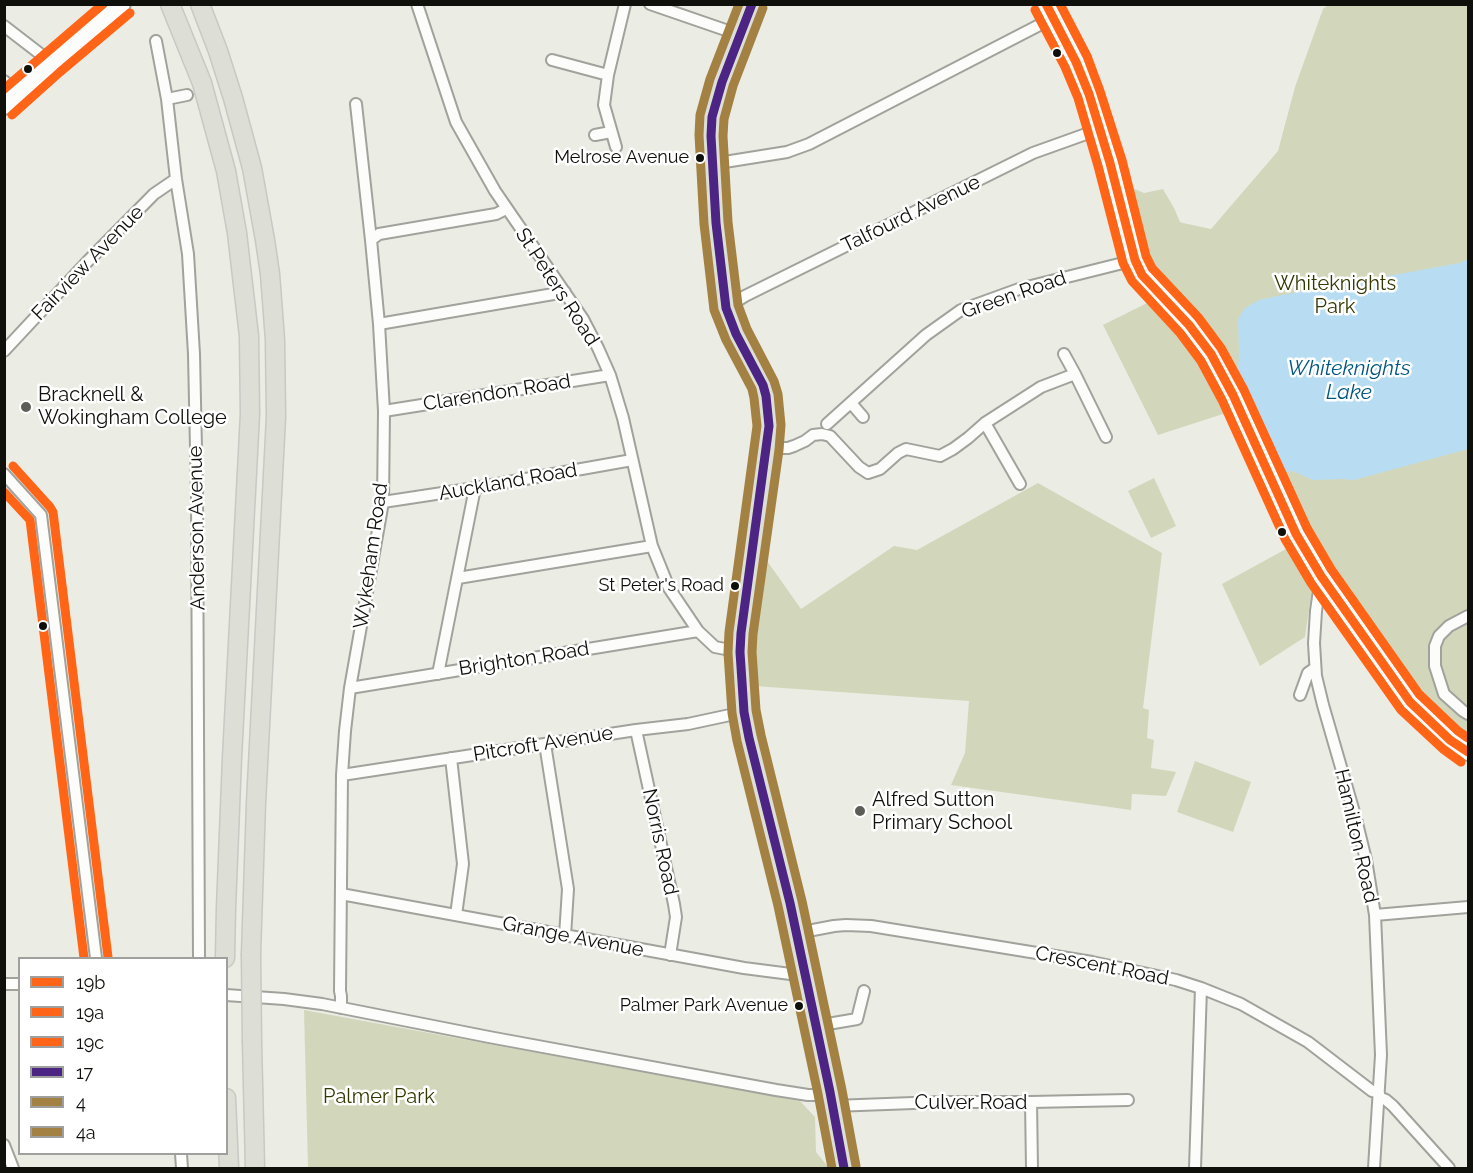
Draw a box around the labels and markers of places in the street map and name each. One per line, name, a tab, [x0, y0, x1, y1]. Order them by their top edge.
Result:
unlabelled marker	[1051, 47, 1063, 59]
unlabelled marker	[22, 63, 34, 75]
place label: Melrose Avenue	[554, 147, 689, 169]
marker: Melrose Avenue	[694, 152, 706, 164]
place label: Bracknell & Wokingham College	[38, 383, 227, 430]
marker: Bracknell & Wokingham College	[19, 400, 33, 414]
unlabelled marker	[1276, 526, 1288, 538]
place label: St Peter's Road	[599, 575, 724, 597]
marker: St Peter's Road	[729, 580, 741, 592]
unlabelled marker	[37, 620, 49, 632]
place label: Alfred Sutton Primary School	[872, 788, 1012, 835]
marker: Alfred Sutton Primary School	[853, 804, 867, 818]
place label: Palmer Park Avenue	[620, 995, 788, 1017]
marker: Palmer Park Avenue	[793, 1000, 805, 1012]

